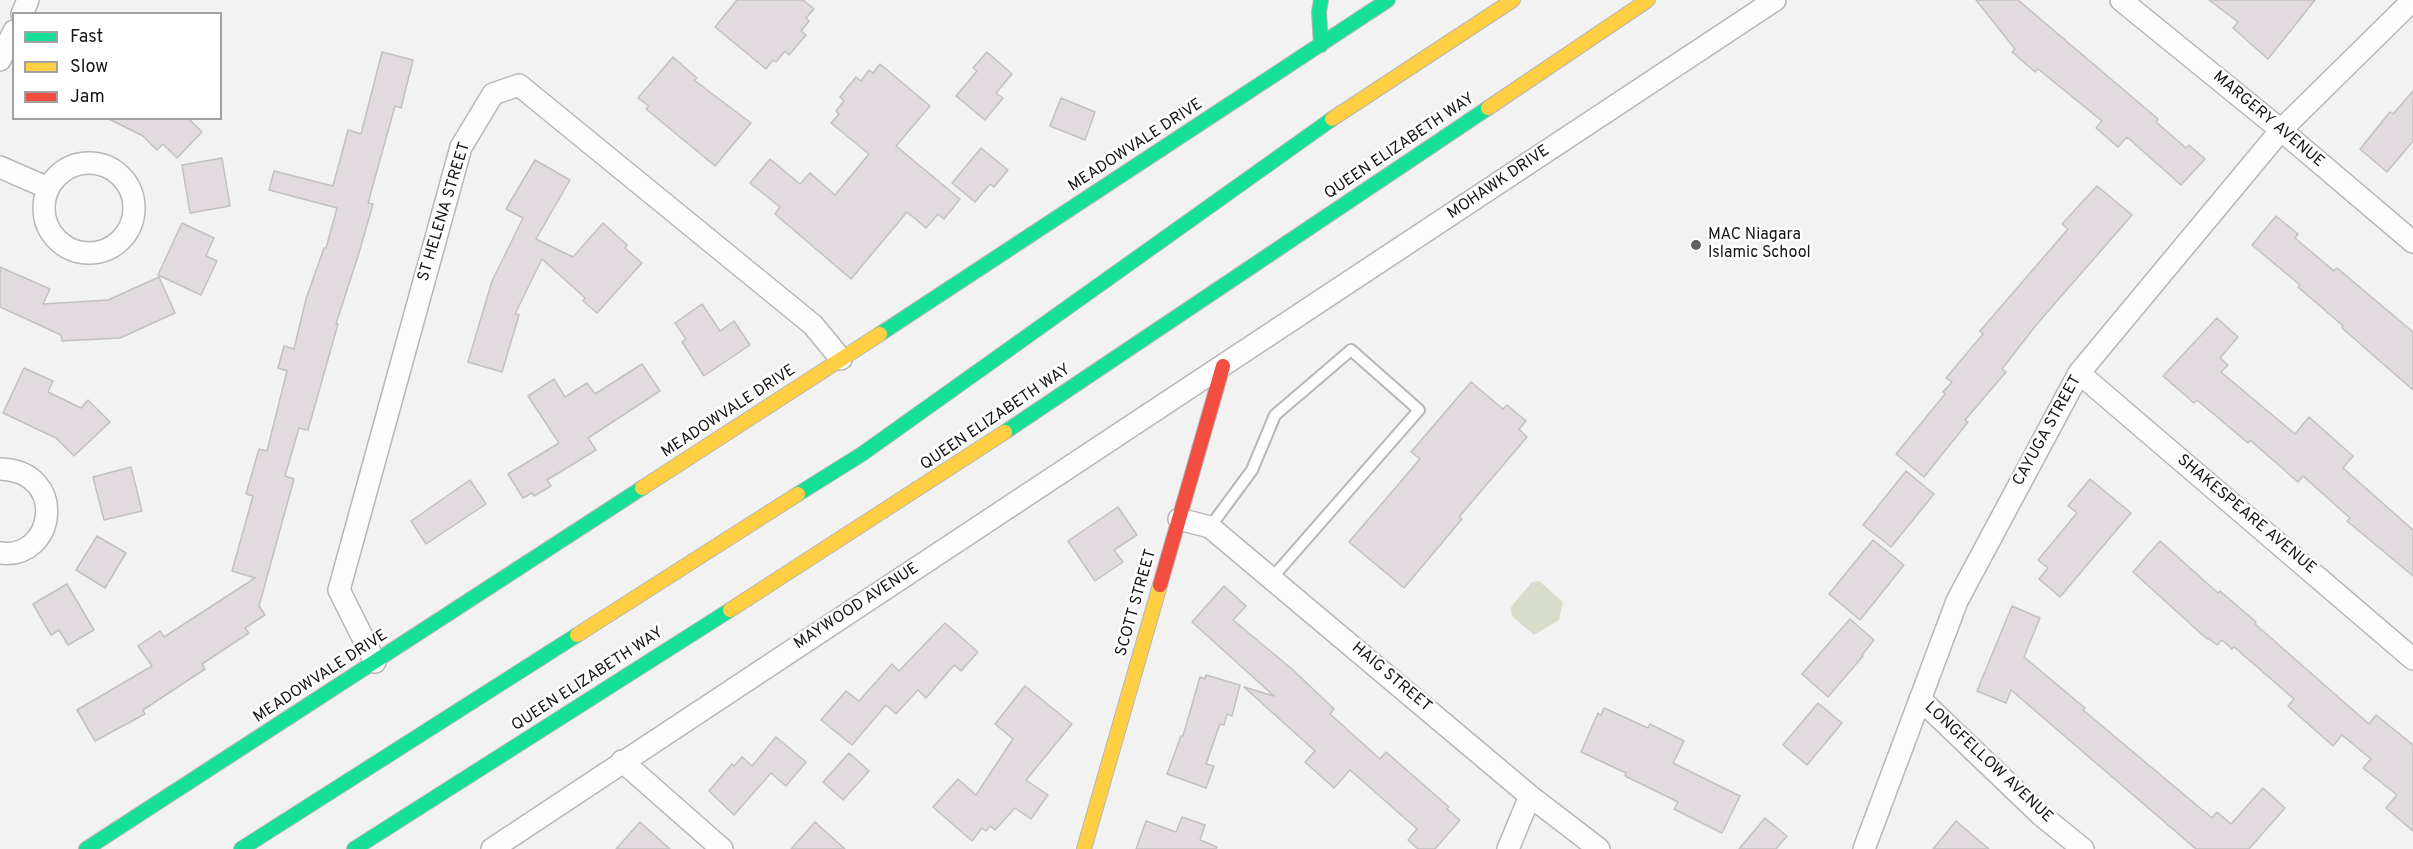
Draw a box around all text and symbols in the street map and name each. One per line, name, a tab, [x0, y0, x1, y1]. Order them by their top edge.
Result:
legend	[12, 12, 222, 120]
text: Fast	[70, 26, 103, 49]
text: Slow	[70, 56, 108, 79]
street label: MARGERY AVENUE	[2208, 68, 2328, 172]
text: Jam	[70, 86, 105, 109]
street label: QUEEN ELIZABETH WAY	[1321, 90, 1479, 204]
street label: MEADOWVALE DRIVE	[1065, 95, 1207, 197]
street label: ST HELENA STREET	[415, 140, 475, 284]
street label: MOHAWK DRIVE	[1444, 142, 1554, 224]
place label: MAC Niagara Islamic School	[1708, 226, 1811, 264]
marker: MAC Niagara Islamic School	[1689, 238, 1703, 252]
street label: MEADOWVALE DRIVE	[658, 361, 800, 463]
street label: QUEEN ELIZABETH WAY	[917, 361, 1075, 475]
street label: CAYUGA STREET	[2010, 372, 2086, 490]
street label: SHAKESPEARE AVENUE	[2173, 451, 2319, 579]
street label: SCOTT STREET	[1113, 547, 1161, 659]
street label: MAYWOOD AVENUE	[791, 560, 923, 654]
street label: QUEEN ELIZABETH WAY	[509, 624, 667, 736]
street label: MEADOWVALE DRIVE	[250, 626, 392, 728]
street label: HAIG STREET	[1347, 639, 1435, 717]
street label: LONGFELLOW AVENUE	[1920, 698, 2056, 828]

